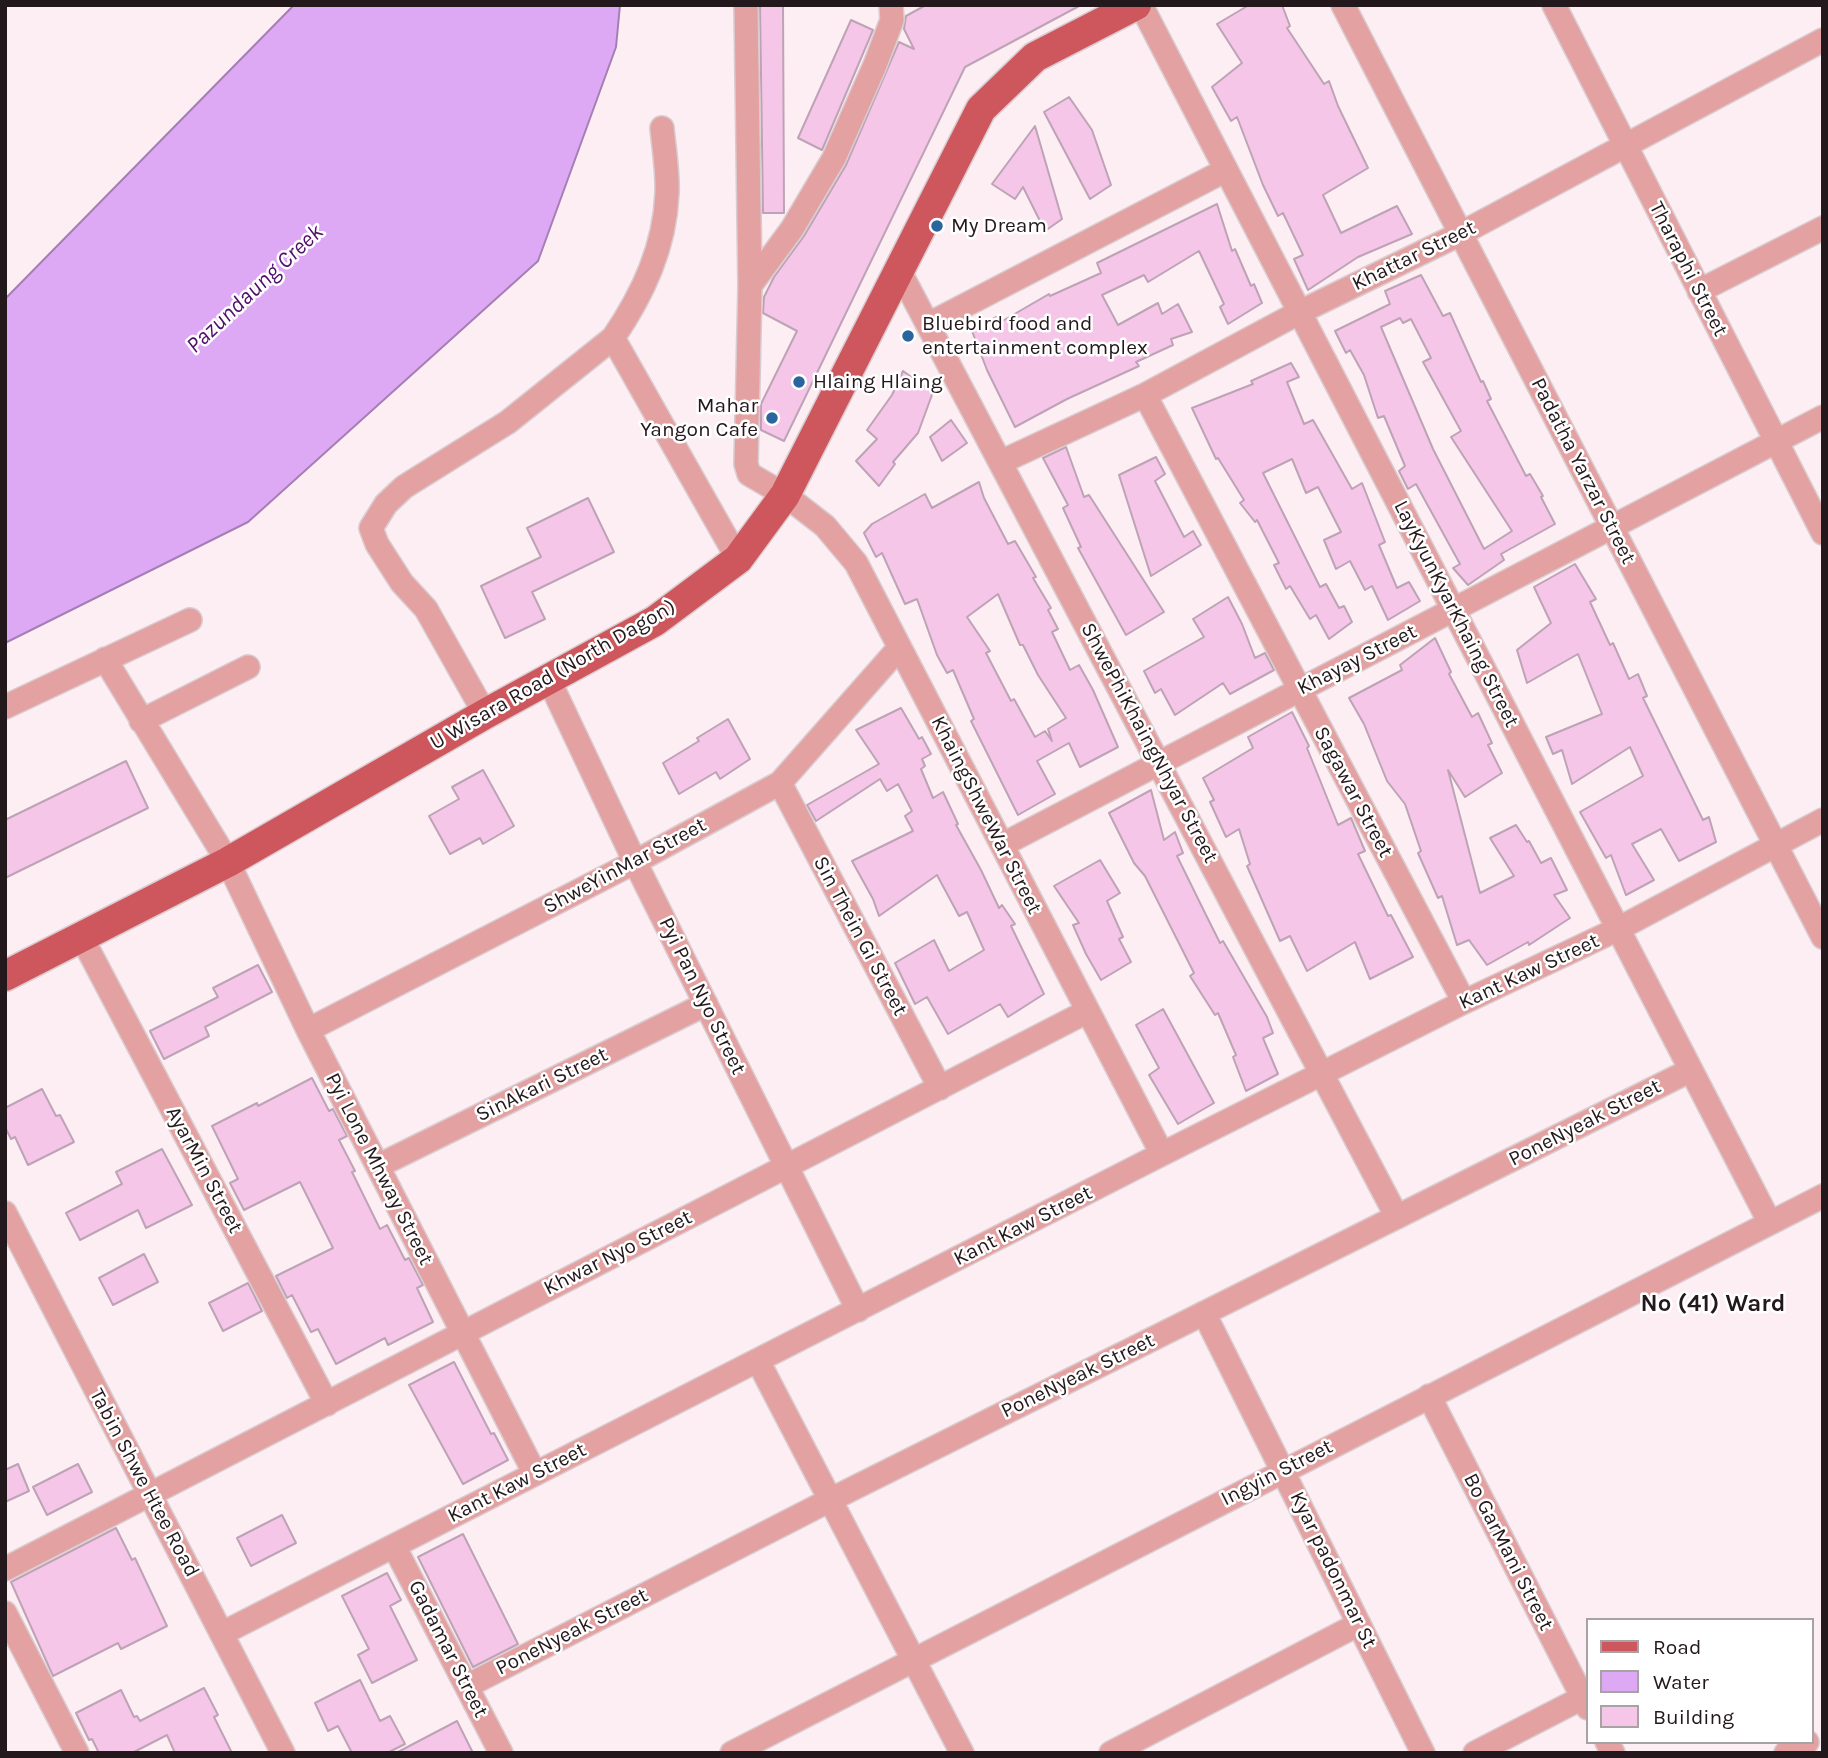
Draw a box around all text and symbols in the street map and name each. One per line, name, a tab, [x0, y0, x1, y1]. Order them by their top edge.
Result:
street label: Tharaphi Street	[1643, 197, 1733, 341]
place label: My Dream	[951, 213, 1047, 239]
street label: Khattar Street	[1348, 215, 1480, 297]
marker: My Dream	[929, 218, 945, 234]
water label: Pazundaung Creek	[181, 219, 329, 359]
place label: Bluebird food and entertainment complex	[922, 311, 1148, 361]
marker: Bluebird food and entertainment complex	[900, 328, 916, 344]
place label: Hlaing Hlaing	[813, 369, 943, 395]
marker: Hlaing Hlaing	[791, 374, 807, 390]
street label: Padatha Yarzar Street	[1525, 374, 1641, 568]
place label: Mahar Yangon Cafe	[640, 393, 758, 443]
marker: Mahar Yangon Cafe	[764, 410, 780, 426]
street label: LayKyunKyarKhaing Street	[1388, 496, 1524, 732]
street label: U Wisara Road (North Dagon)	[426, 594, 680, 756]
street label: ShwePhiKhaingNhyar Street	[1075, 619, 1223, 867]
street label: Khayay Street	[1293, 619, 1421, 701]
street label: KhaingShweWar Street	[925, 712, 1047, 918]
street label: Sagawar Street	[1308, 722, 1398, 862]
street label: ShweYinMar Street	[539, 812, 711, 920]
street label: Sin Thein Gi Street	[807, 852, 913, 1020]
street label: Pyi Pan Nyo Street	[653, 913, 751, 1079]
street label: Kant Kaw Street	[1455, 928, 1603, 1016]
street label: SinAkari Street	[472, 1042, 612, 1128]
street label: Pyi Lone Mhway Street	[320, 1069, 438, 1269]
street label: PoneNyeak Street	[1505, 1074, 1665, 1172]
street label: AyarMin Street	[160, 1102, 248, 1238]
street label: Kant Kaw Street	[950, 1180, 1096, 1272]
street label: Khwar Nyo Street	[540, 1205, 696, 1301]
district label: No (41) Ward	[1641, 1290, 1785, 1318]
street label: PoneNyeak Street	[997, 1328, 1159, 1424]
street label: Tabin Shwe Htee Road	[84, 1384, 204, 1582]
street label: Ingyin Street	[1217, 1434, 1337, 1512]
street label: Kant Kaw Street	[444, 1437, 590, 1529]
street label: Bo GarMani Street	[1457, 1469, 1559, 1635]
street label: Kyar padonmar St	[1284, 1487, 1382, 1653]
street label: Gadamar Street	[403, 1576, 493, 1722]
street label: PoneNyeak Street	[492, 1583, 652, 1681]
legend	[1587, 1618, 1814, 1744]
text: Road	[1653, 1635, 1701, 1659]
text: Water	[1653, 1670, 1709, 1694]
text: Building	[1653, 1705, 1734, 1729]

